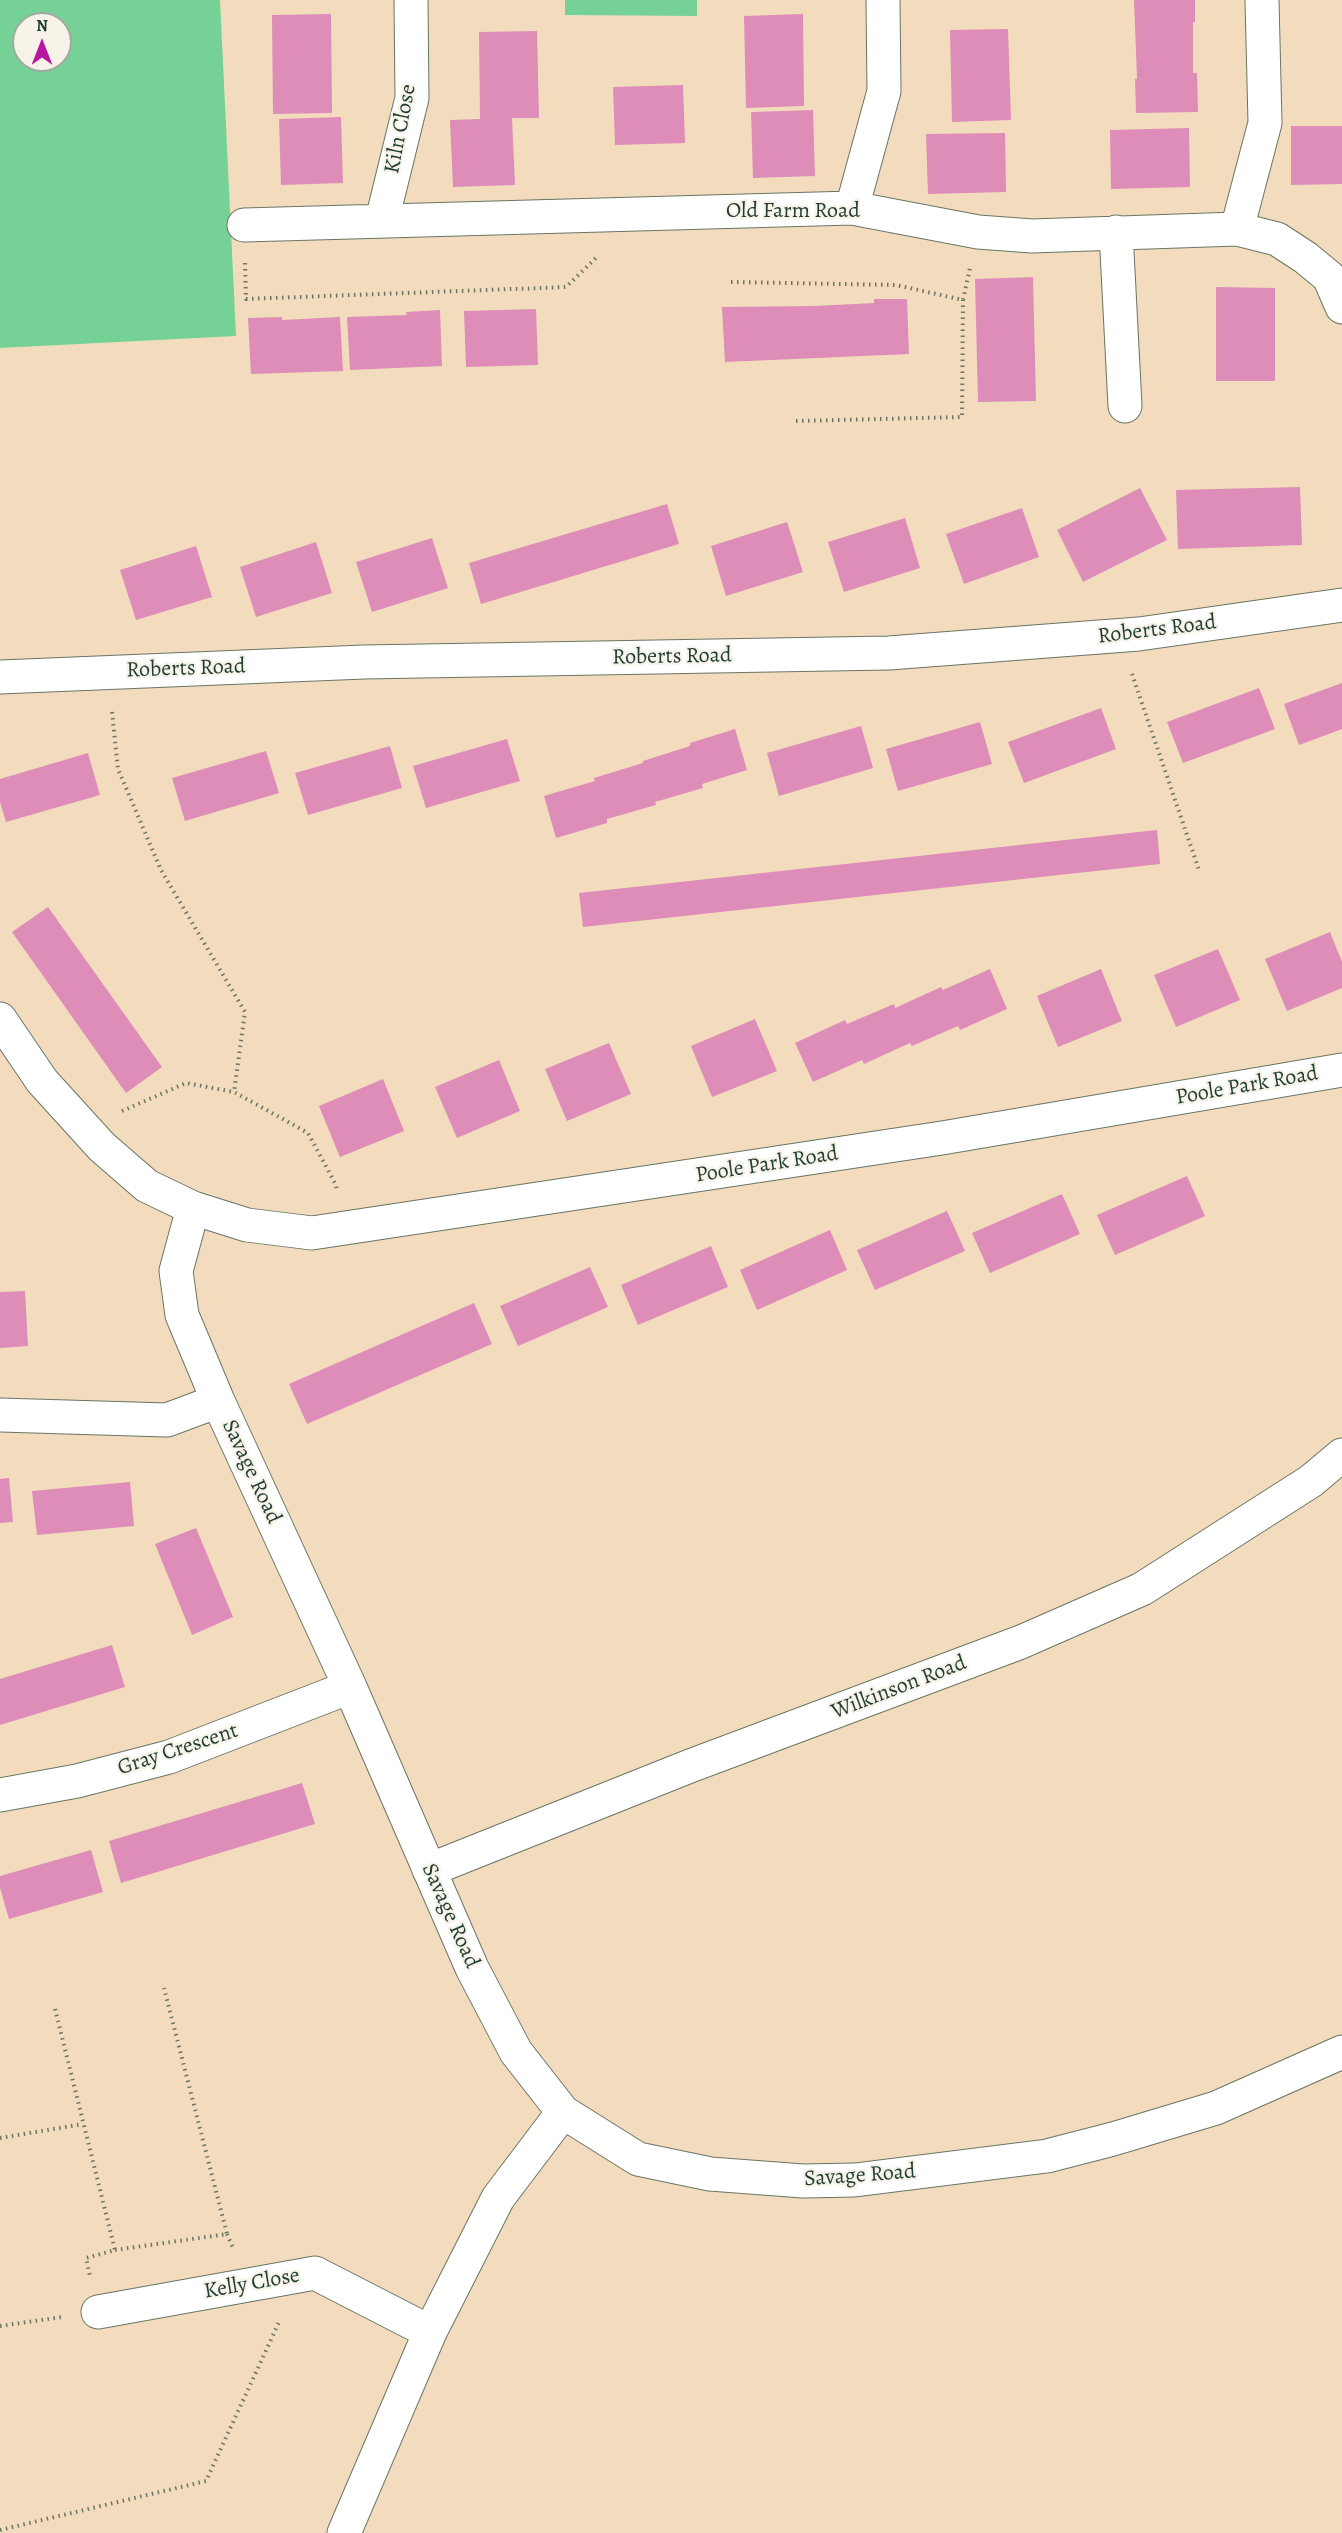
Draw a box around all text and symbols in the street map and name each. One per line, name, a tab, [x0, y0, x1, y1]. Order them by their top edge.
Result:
north arrow	[12, 12, 72, 72]
text: N	[36, 15, 48, 37]
street label: Kiln Close	[379, 82, 423, 176]
street label: Old Farm Road	[726, 199, 860, 225]
street label: Roberts Road	[1096, 610, 1218, 650]
street label: Roberts Road	[612, 643, 732, 671]
street label: Roberts Road	[126, 654, 246, 684]
street label: Poole Park Road	[1174, 1060, 1320, 1112]
street label: Poole Park Road	[694, 1141, 840, 1189]
street label: Savage Road	[215, 1416, 287, 1528]
street label: Wilkinson Road	[828, 1650, 970, 1726]
street label: Gray Crescent	[115, 1718, 241, 1782]
street label: Savage Road	[415, 1860, 485, 1972]
street label: Savage Road	[803, 2159, 917, 2193]
street label: Kelly Close	[202, 2263, 302, 2305]

